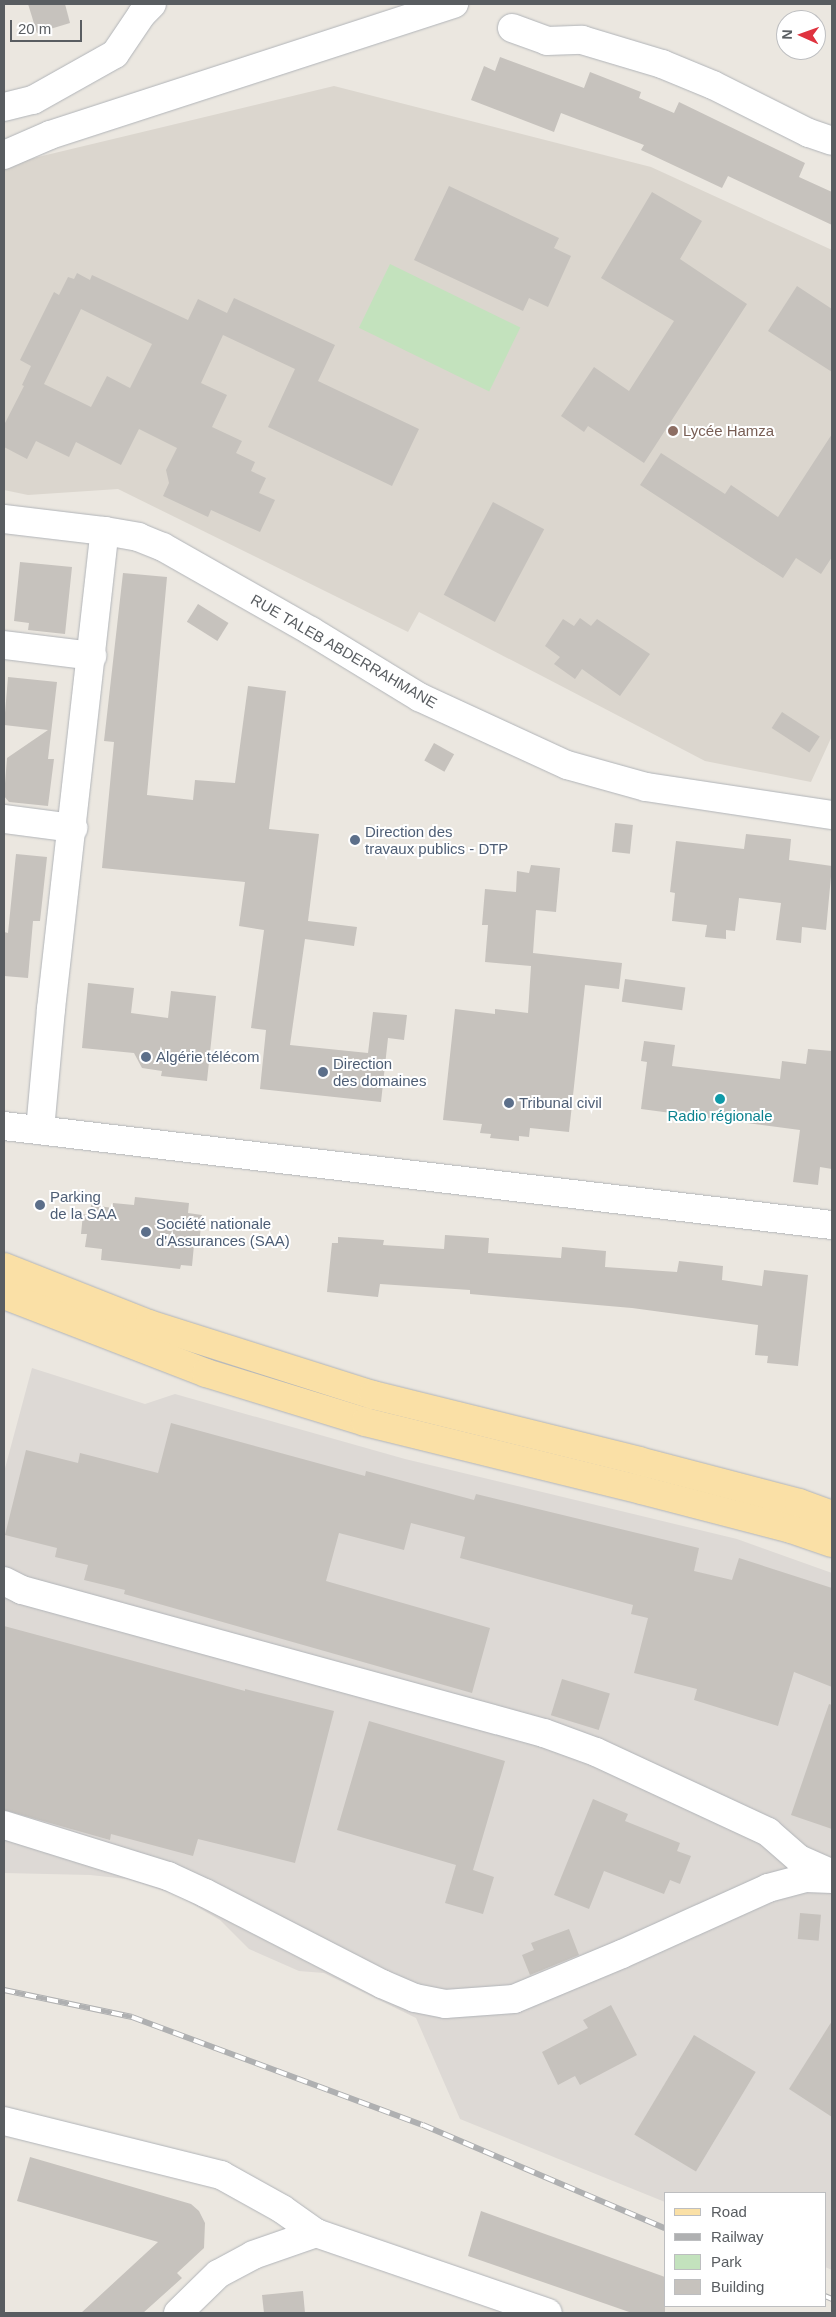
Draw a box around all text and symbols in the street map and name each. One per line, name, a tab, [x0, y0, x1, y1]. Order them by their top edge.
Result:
scale bar	[12, 10, 85, 42]
north arrow	[776, 10, 826, 60]
text: 20 m	[18, 20, 51, 37]
text: N	[779, 29, 795, 40]
place label: Lycée Hamza	[683, 422, 774, 440]
marker: Lycée Hamza	[667, 425, 679, 437]
street label: RUE TALEB ABDERRAHMANE	[247, 590, 441, 712]
place label: Direction des travaux publics - DTP	[365, 822, 508, 857]
marker: Direction des travaux publics - DTP	[349, 834, 361, 846]
place label: Algérie télécom	[156, 1048, 259, 1066]
marker: Algérie télécom	[140, 1051, 152, 1063]
place label: Direction des domaines	[333, 1054, 426, 1089]
marker: Direction des domaines	[317, 1066, 329, 1078]
marker: Radio régionale	[714, 1093, 726, 1105]
place label: Tribunal civil	[519, 1094, 602, 1112]
marker: Tribunal civil	[503, 1097, 515, 1109]
place label: Radio régionale	[667, 1107, 773, 1125]
place label: Parking de la SAA	[50, 1187, 117, 1222]
marker: Parking de la SAA	[34, 1199, 46, 1211]
place label: Société nationale d'Assurances (SAA)	[156, 1214, 290, 1249]
marker: Société nationale d'Assurances (SAA)	[140, 1226, 152, 1238]
legend	[664, 2192, 826, 2307]
text: Road	[711, 2203, 747, 2220]
text: Railway	[711, 2228, 764, 2245]
text: Park	[711, 2253, 742, 2270]
text: Building	[711, 2278, 764, 2295]

